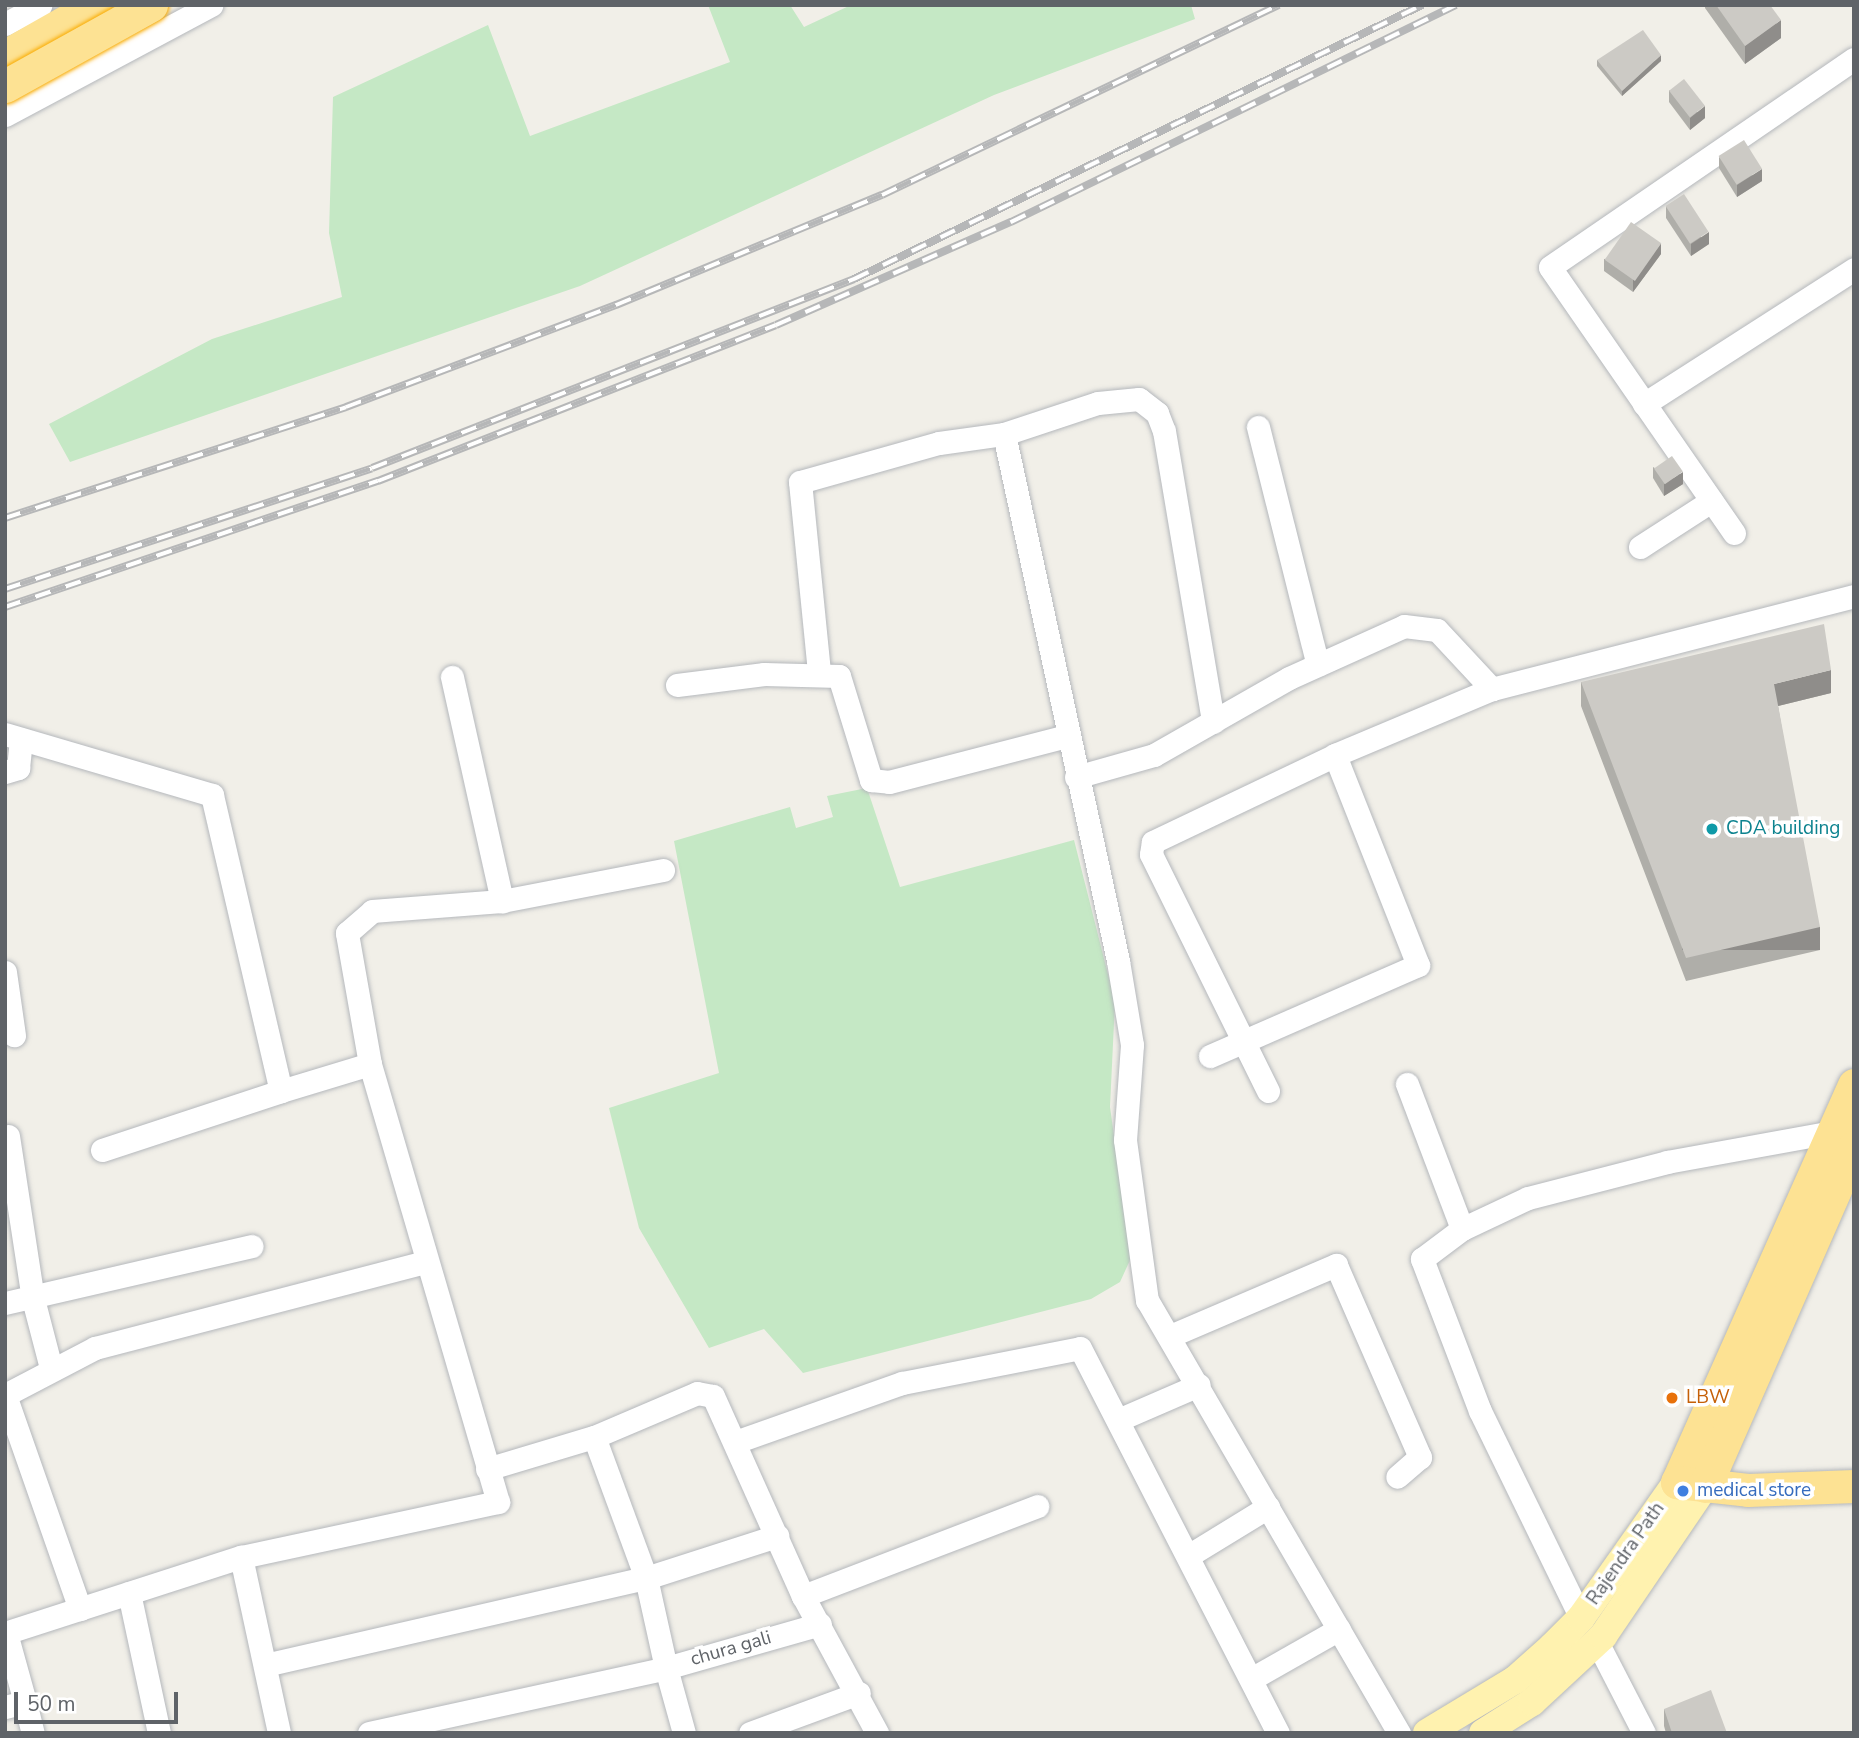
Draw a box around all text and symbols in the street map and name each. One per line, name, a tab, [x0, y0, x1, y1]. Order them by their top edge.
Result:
place label: CDA building	[1726, 818, 1840, 840]
marker: CDA building	[1704, 821, 1720, 837]
place label: LBW	[1686, 1387, 1730, 1409]
marker: LBW	[1664, 1390, 1680, 1406]
place label: medical store	[1697, 1480, 1811, 1502]
marker: medical store	[1675, 1483, 1691, 1499]
street label: Rajendra Path	[1582, 1498, 1670, 1610]
street label: chura gali	[688, 1627, 774, 1671]
scale bar	[18, 1678, 182, 1722]
text: 50 m	[27, 1690, 76, 1718]

